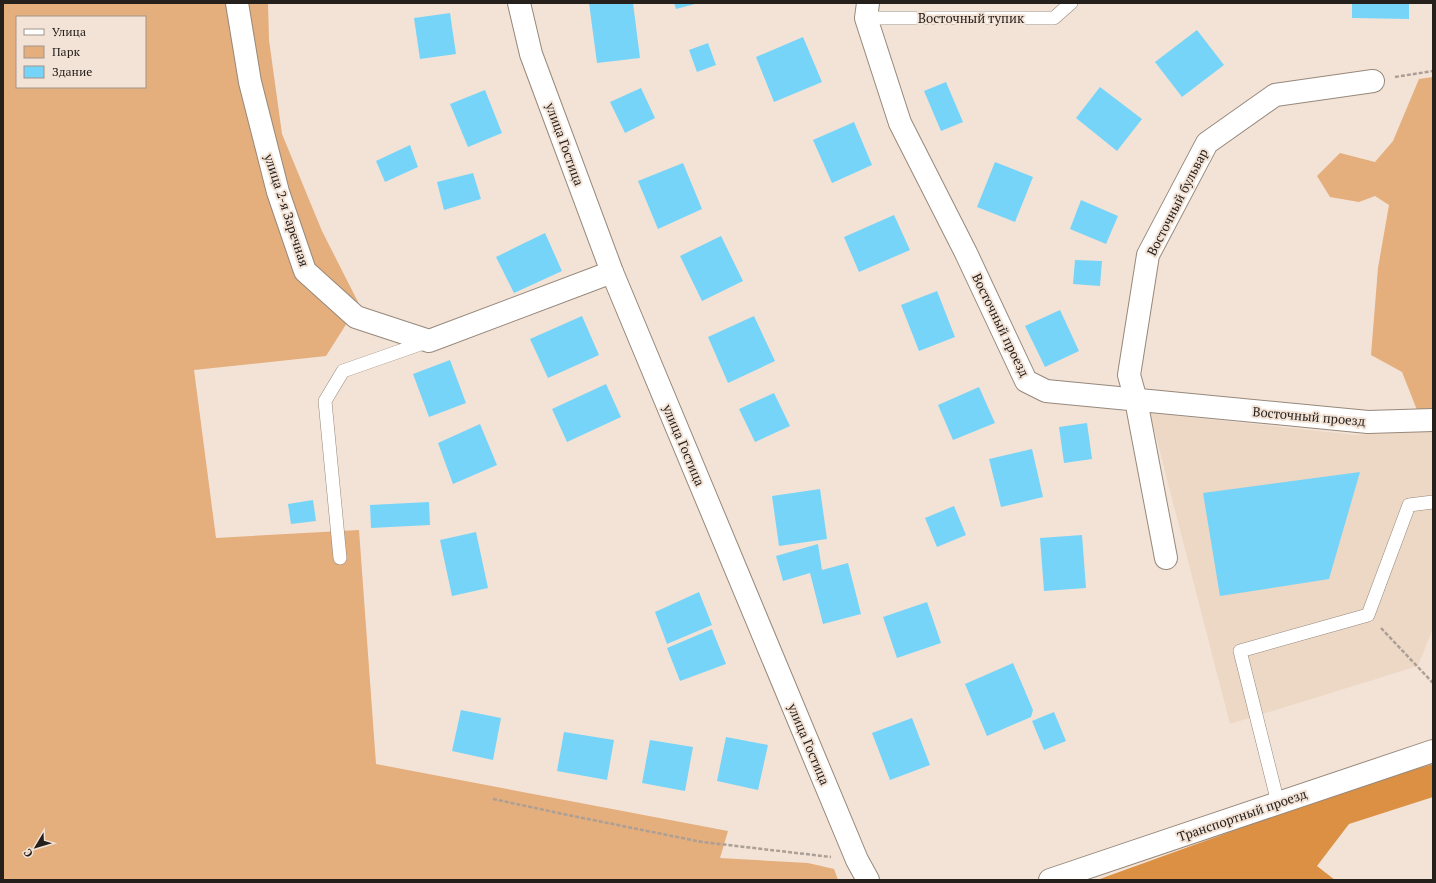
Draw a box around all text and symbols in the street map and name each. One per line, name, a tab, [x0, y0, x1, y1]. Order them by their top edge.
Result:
street label: Восточный тупик	[918, 9, 1025, 27]
legend	[16, 16, 146, 88]
text: Улица	[52, 24, 86, 39]
text: Парк	[52, 44, 80, 59]
text: Здание	[52, 64, 92, 79]
street label: улица Гостица	[541, 99, 588, 188]
street label: Восточный бульвар	[1142, 145, 1212, 259]
street label: улица 2-я Заречная	[260, 150, 314, 269]
street label: Восточный проезд	[968, 270, 1034, 380]
street label: улица Гостица	[658, 401, 709, 489]
street label: Восточный проезд	[1252, 402, 1367, 430]
street label: улица Гостица	[783, 700, 834, 788]
street label: Транспортный проезд	[1175, 784, 1310, 846]
north arrow	[16, 827, 56, 867]
text: С	[20, 846, 36, 860]

